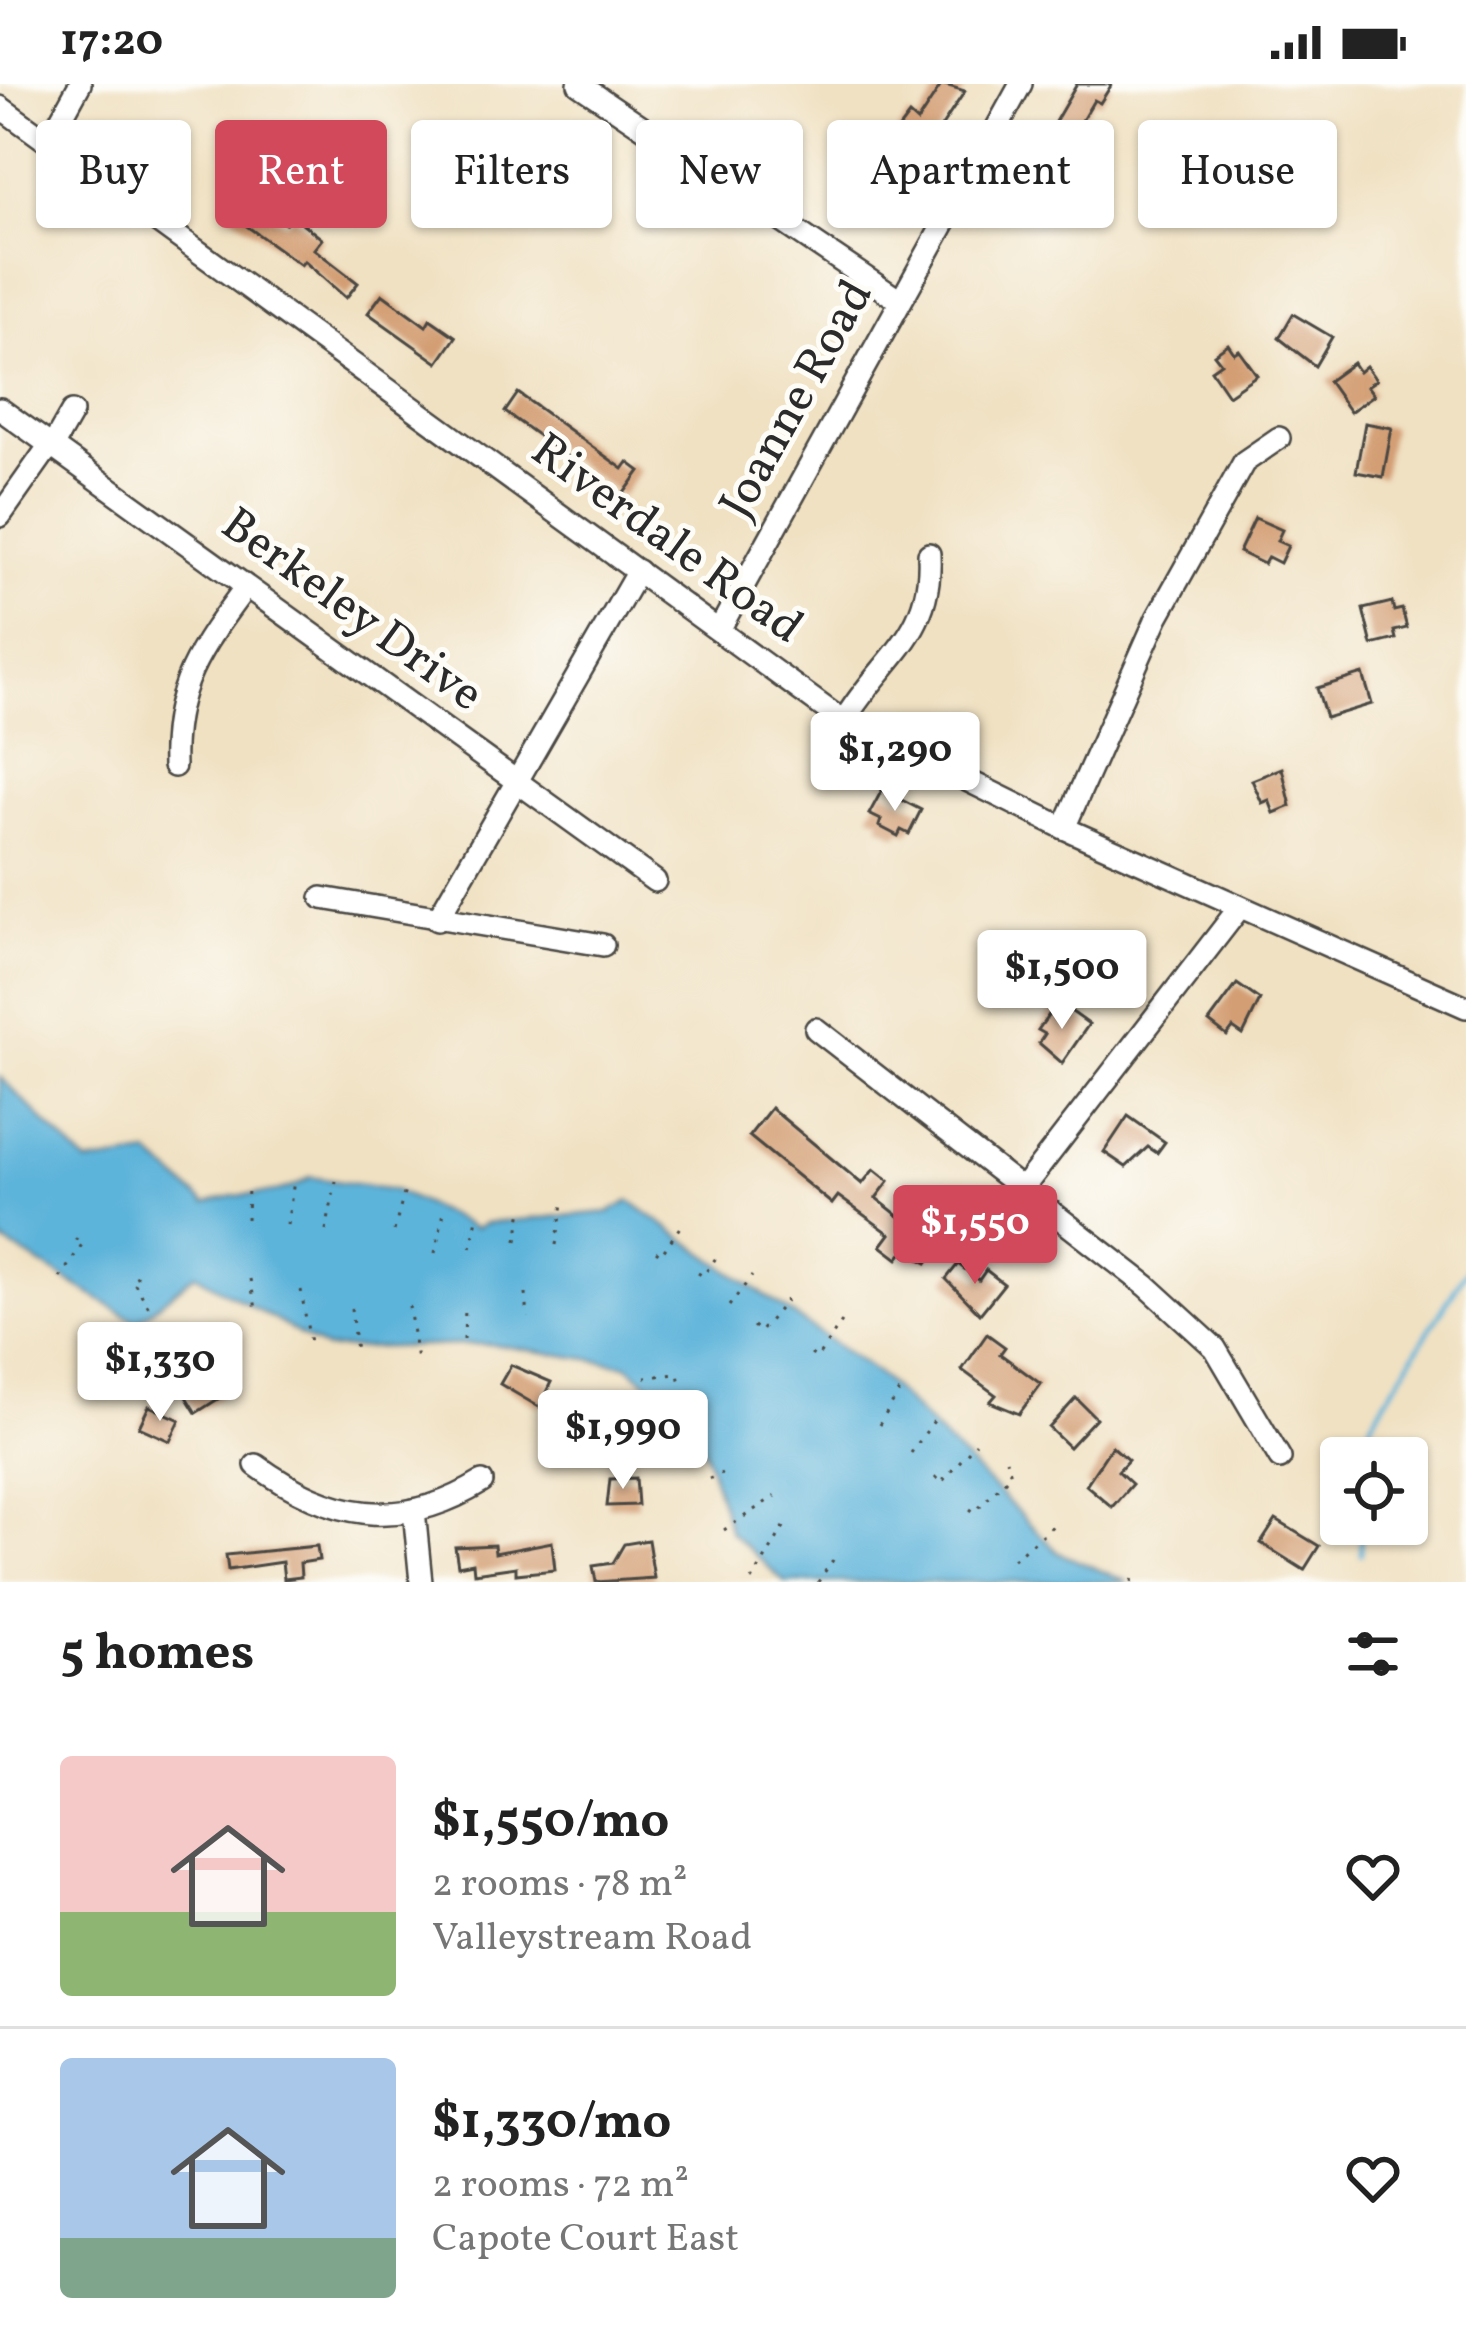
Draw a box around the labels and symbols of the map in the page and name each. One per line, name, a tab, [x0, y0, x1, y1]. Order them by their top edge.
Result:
street label: Joanne Road	[705, 269, 891, 531]
street label: Riverdale Road	[516, 419, 816, 661]
street label: Berkeley Drive	[206, 493, 496, 729]
pin: $1,290	[797, 712, 993, 814]
pin: $1,500	[964, 930, 1160, 1032]
pin: $1,550	[877, 1185, 1073, 1287]
pin: $1,330	[62, 1322, 258, 1424]
pin: $1,990	[525, 1390, 721, 1492]

